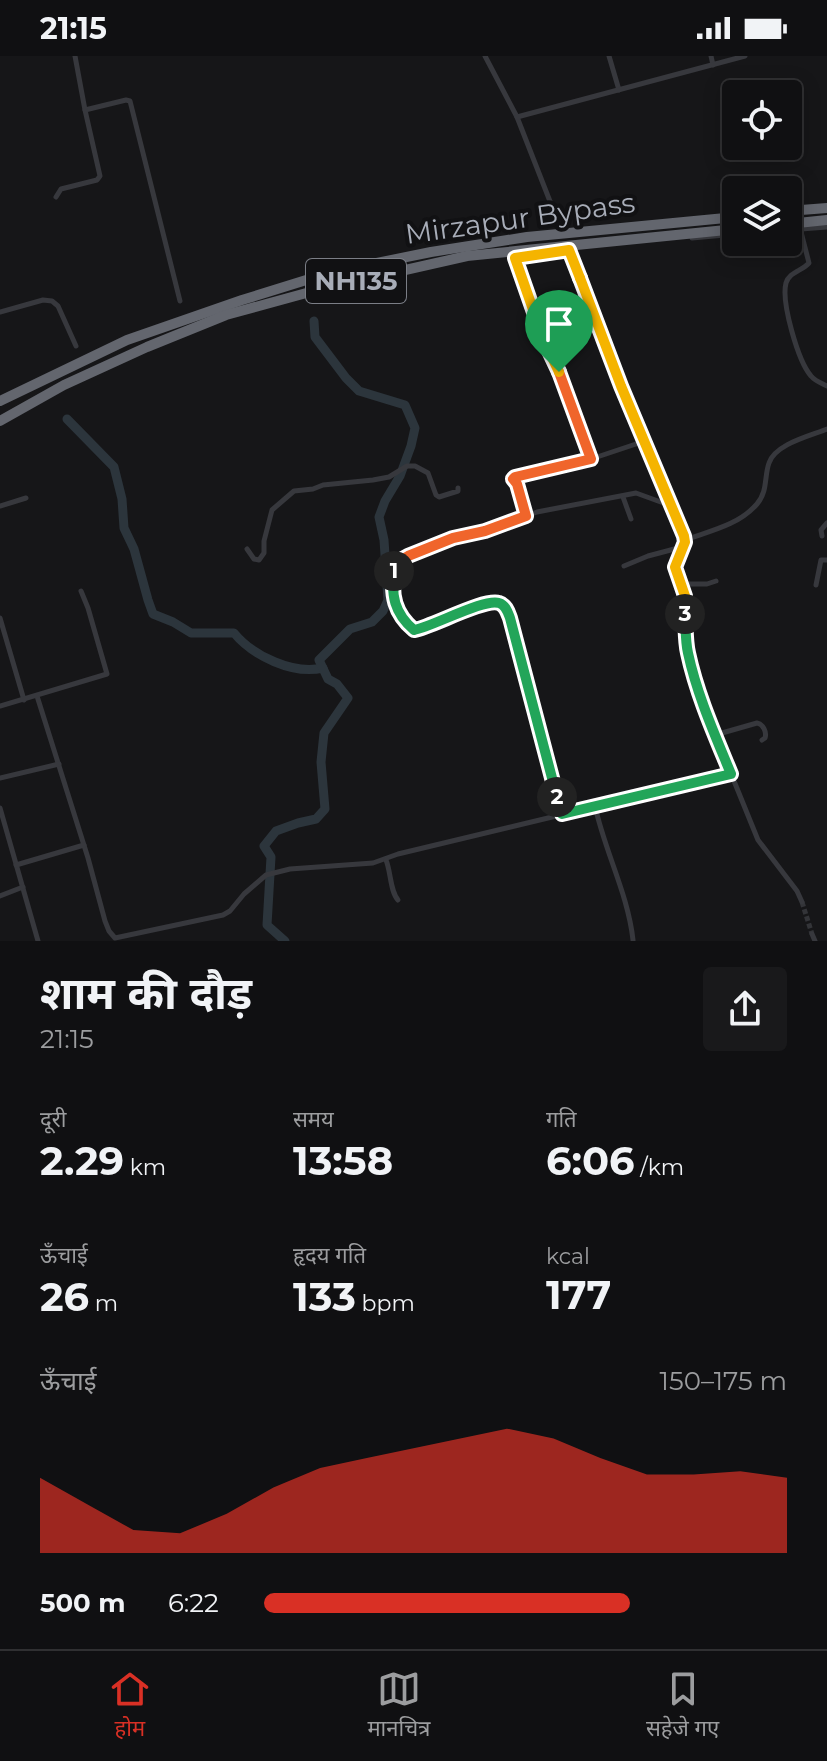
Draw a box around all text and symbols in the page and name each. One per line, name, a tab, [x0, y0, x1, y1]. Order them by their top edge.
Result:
text: 21:15	[40, 10, 107, 47]
map controls	[722, 80, 802, 256]
button: locate	[722, 80, 802, 160]
button: layers	[722, 176, 802, 256]
street label: Mirzapur Bypass	[403, 185, 637, 251]
road number: NH135	[306, 259, 406, 303]
pin	[525, 290, 593, 372]
icon: arrive	[537, 302, 581, 346]
pin: 1	[374, 551, 414, 591]
text: 1	[390, 557, 398, 584]
pin: 3	[665, 594, 705, 634]
text: 3	[678, 600, 692, 627]
pin: 2	[537, 777, 577, 817]
text: 2	[551, 783, 563, 810]
text: शाम की दौड़	[40, 966, 252, 1020]
button: share	[703, 967, 787, 1051]
text: 21:15	[40, 1023, 94, 1055]
text: दूरी	[40, 1106, 66, 1133]
text: समय	[293, 1106, 334, 1133]
text: गति	[546, 1106, 577, 1133]
text: 2.29	[40, 1136, 124, 1185]
text: 13:58	[293, 1136, 393, 1185]
text: 6:06	[546, 1136, 635, 1185]
text: km	[124, 1154, 166, 1181]
text: /km	[635, 1154, 684, 1181]
text: ऊँचाई	[40, 1242, 88, 1269]
text: हृदय गति	[293, 1242, 366, 1269]
text: kcal	[546, 1243, 590, 1270]
text: 177	[546, 1270, 611, 1319]
text: 26	[40, 1272, 89, 1321]
text: 133	[293, 1272, 356, 1321]
text: m	[89, 1290, 118, 1317]
text: bpm	[356, 1290, 415, 1317]
text: ऊँचाई	[40, 1365, 96, 1397]
text: 150–175 m	[660, 1365, 787, 1397]
text: 500 m	[40, 1587, 125, 1619]
text: 6:22	[168, 1587, 219, 1619]
tab: होम	[108, 1667, 152, 1745]
tab: मानचित्र	[367, 1667, 430, 1745]
tab: सहेजे गए	[646, 1667, 719, 1745]

